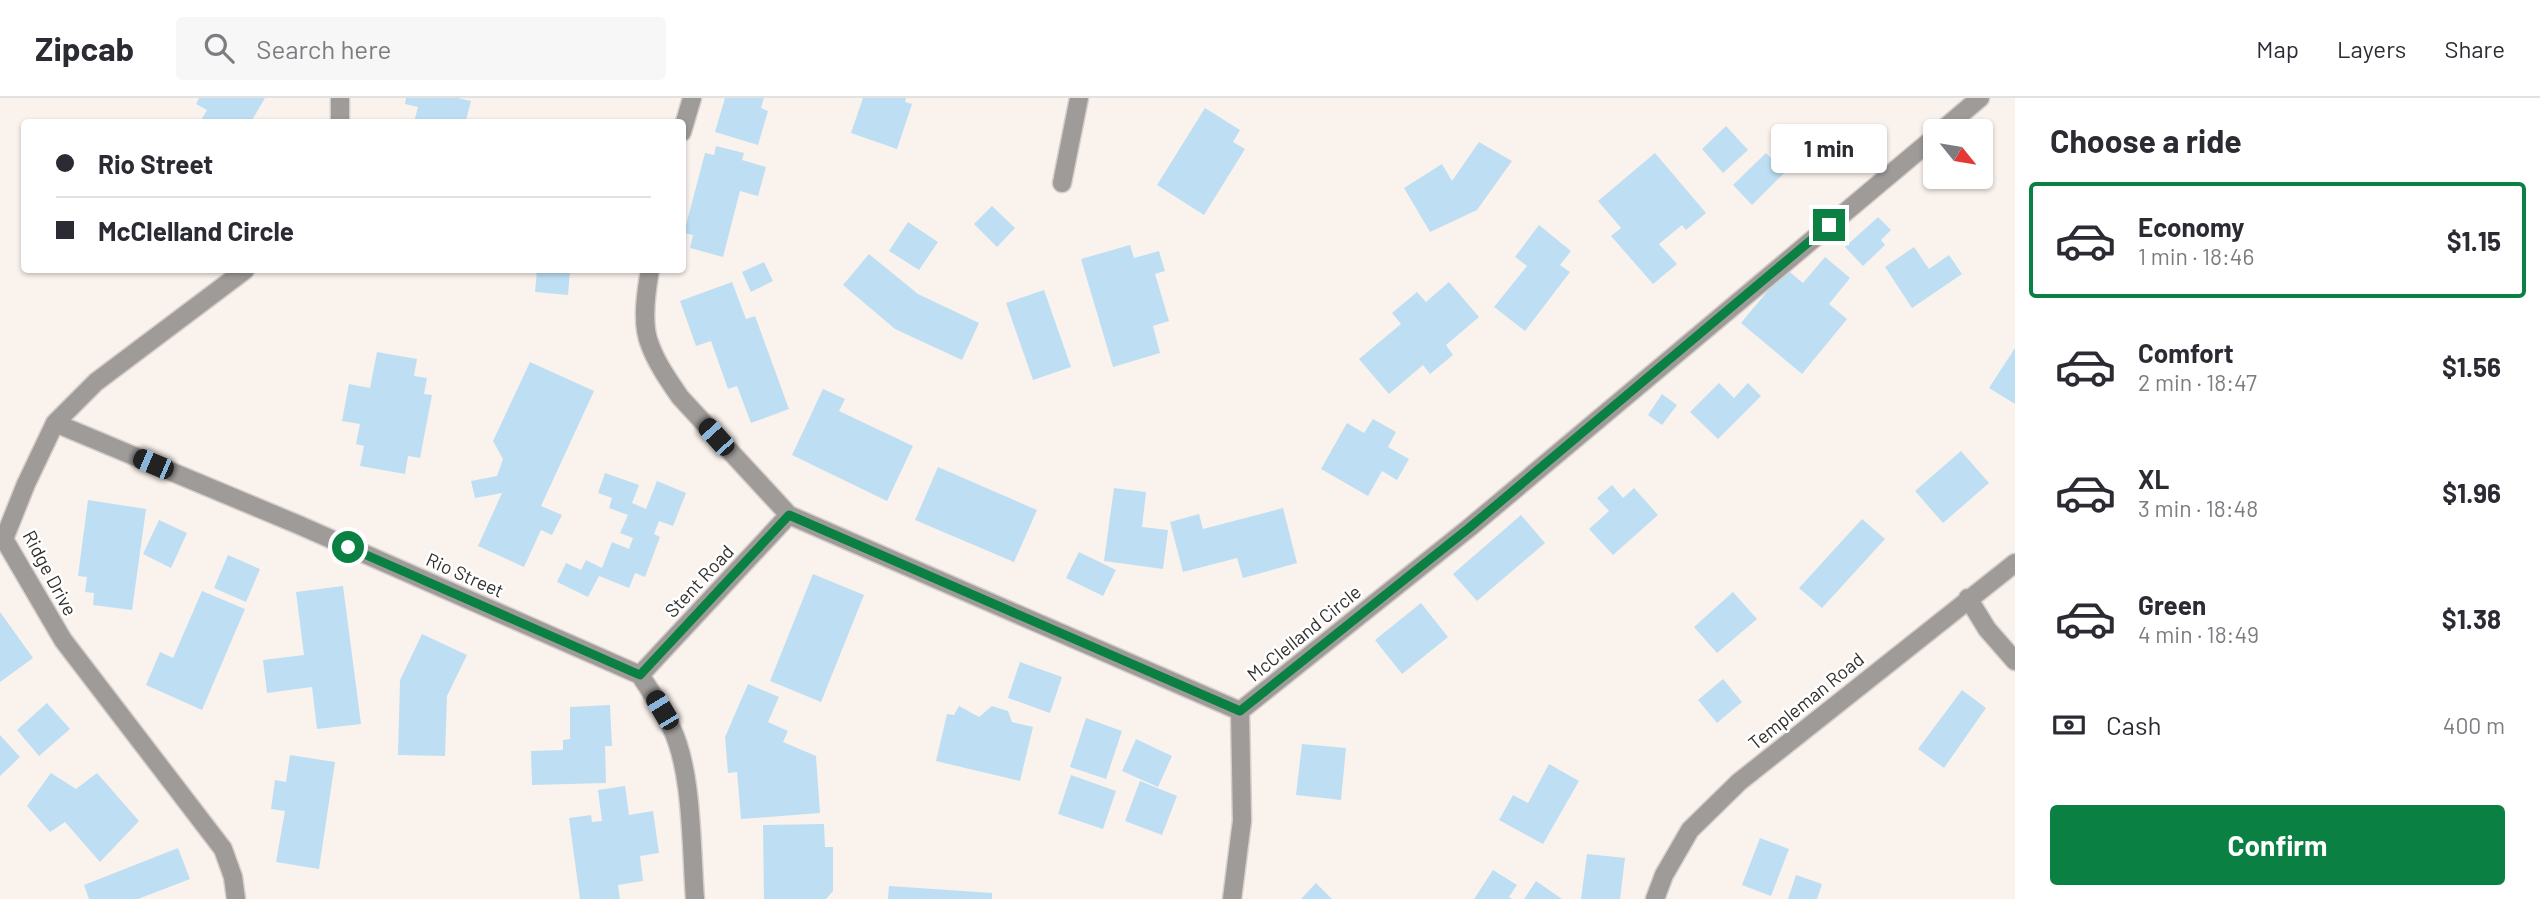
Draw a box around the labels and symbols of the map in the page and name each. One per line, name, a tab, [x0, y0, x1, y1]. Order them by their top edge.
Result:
north arrow	[1923, 119, 1993, 189]
callout: 1 min	[1771, 123, 1887, 172]
route end	[1813, 209, 1845, 241]
car	[695, 414, 738, 460]
car	[130, 446, 177, 482]
street label: Ridge Drive	[18, 526, 82, 619]
route start	[332, 531, 364, 563]
street label: Stent Road	[659, 540, 738, 622]
street label: Rio Street	[423, 547, 508, 602]
street label: McClelland Circle	[1242, 580, 1365, 686]
street label: Templeman Road	[1743, 647, 1868, 754]
car	[643, 687, 682, 733]

